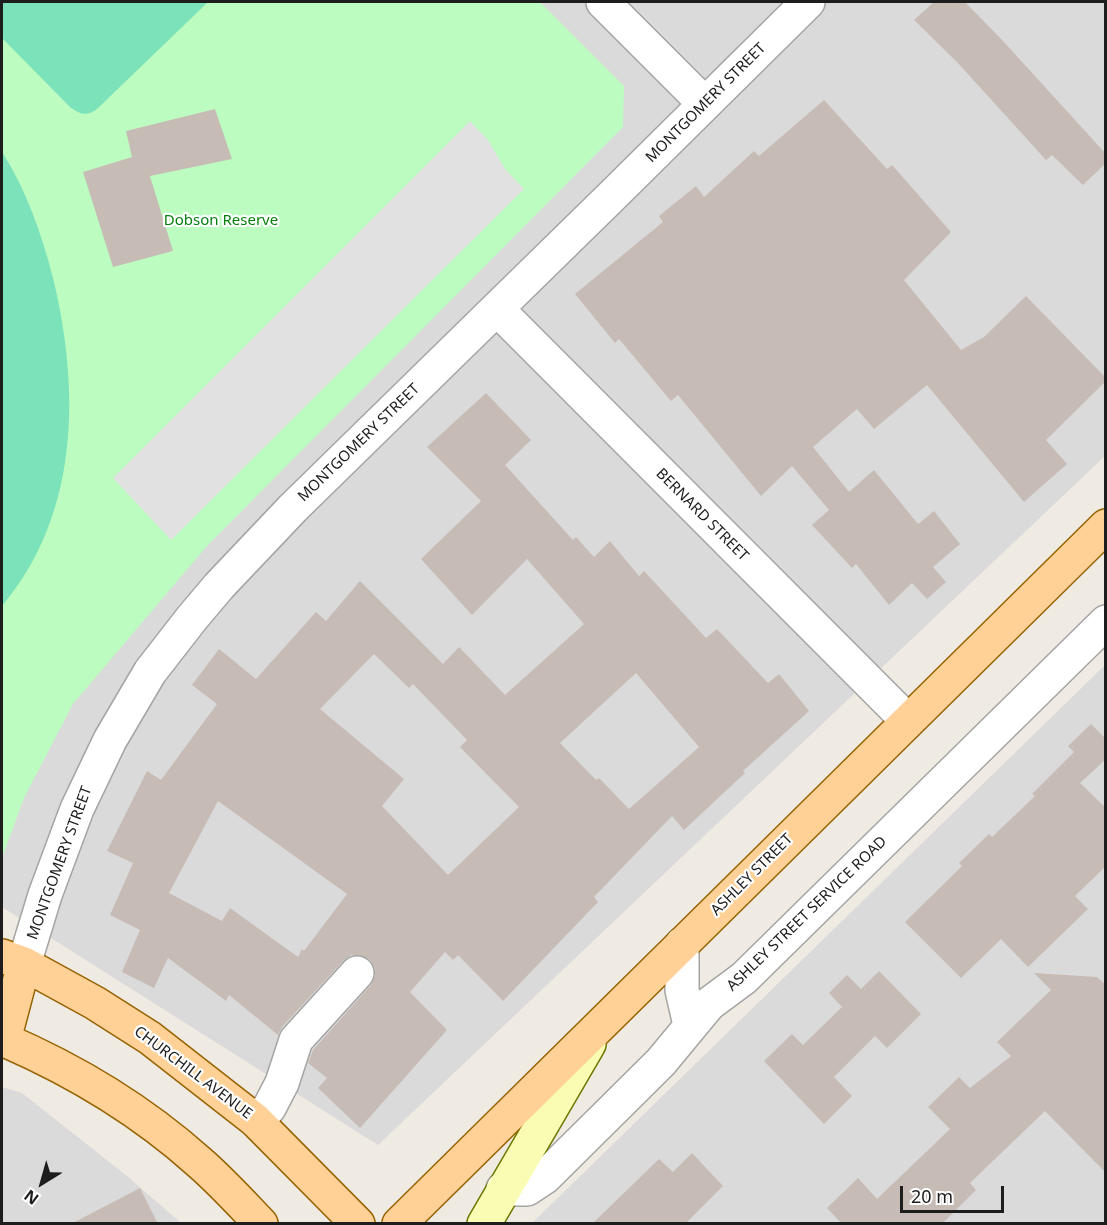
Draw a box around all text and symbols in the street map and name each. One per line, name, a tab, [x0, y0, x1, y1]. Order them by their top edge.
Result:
street label: MONTGOMERY STREET	[642, 39, 770, 167]
park label: Dobson Reserve	[164, 212, 278, 230]
street label: MONTGOMERY STREET	[294, 380, 424, 506]
street label: BERNARD STREET	[652, 465, 752, 565]
street label: MONTGOMERY STREET	[24, 784, 96, 942]
street label: ASHLEY STREET	[707, 830, 797, 920]
street label: ASHLEY STREET SERVICE ROAD	[723, 833, 891, 995]
street label: CHURCHILL AVENUE	[130, 1023, 256, 1123]
north arrow	[12, 1153, 72, 1213]
scale bar	[903, 1174, 1006, 1212]
text: 20 m	[911, 1184, 953, 1208]
text: N	[19, 1185, 43, 1210]

